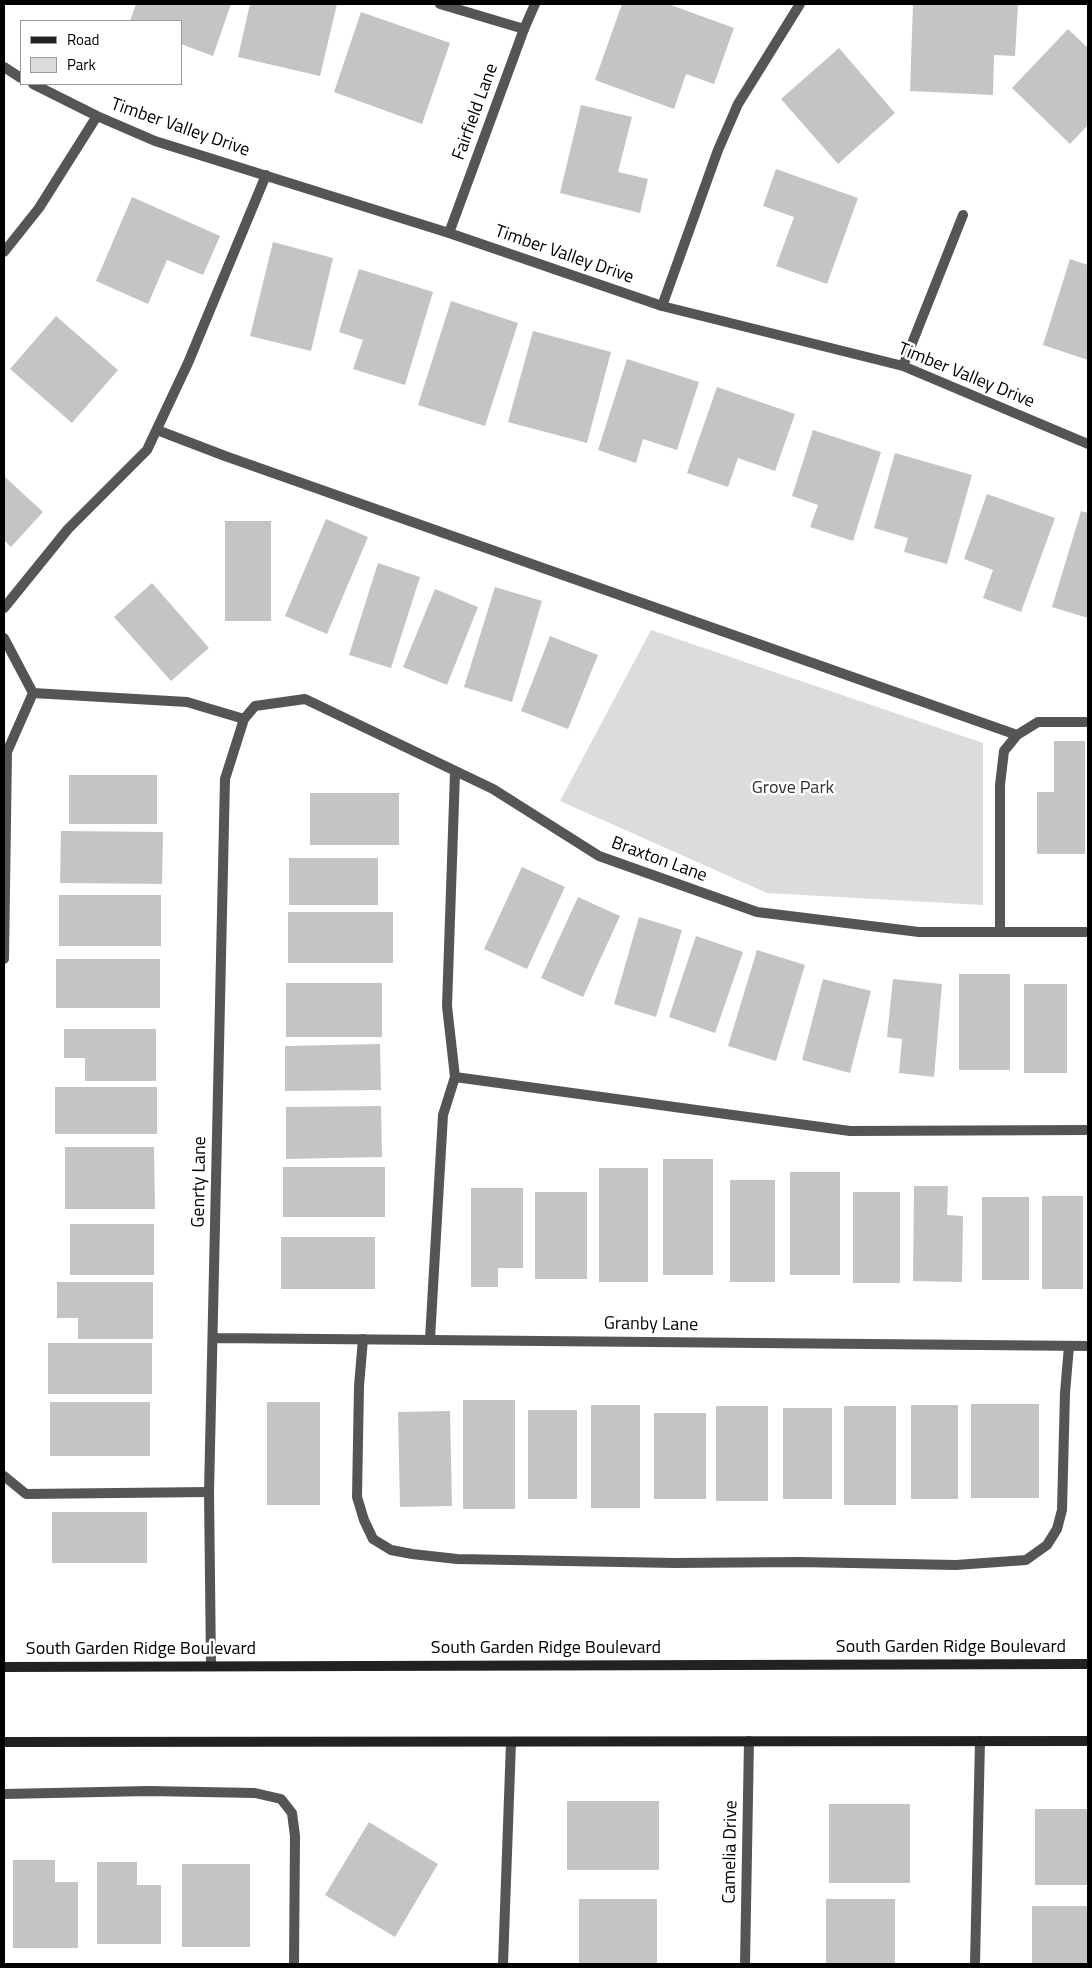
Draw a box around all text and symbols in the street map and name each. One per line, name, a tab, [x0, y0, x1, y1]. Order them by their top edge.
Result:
legend	[20, 20, 182, 85]
text: Road	[67, 28, 99, 51]
text: Park	[67, 53, 96, 76]
street label: Fairfield Lane	[449, 61, 503, 163]
street label: Timber Valley Drive	[108, 94, 252, 162]
street label: Timber Valley Drive	[492, 221, 636, 289]
street label: Timber Valley Drive	[895, 339, 1037, 413]
park label: Grove Park	[752, 778, 834, 800]
street label: Braxton Lane	[608, 833, 710, 887]
street label: Genrty Lane	[188, 1136, 212, 1228]
street label: Granby Lane	[604, 1313, 698, 1337]
street label: South Garden Ridge Boulevard	[836, 1637, 1066, 1659]
street label: South Garden Ridge Boulevard	[431, 1638, 661, 1660]
street label: South Garden Ridge Boulevard	[26, 1639, 256, 1661]
street label: Camelia Drive	[719, 1800, 743, 1904]

